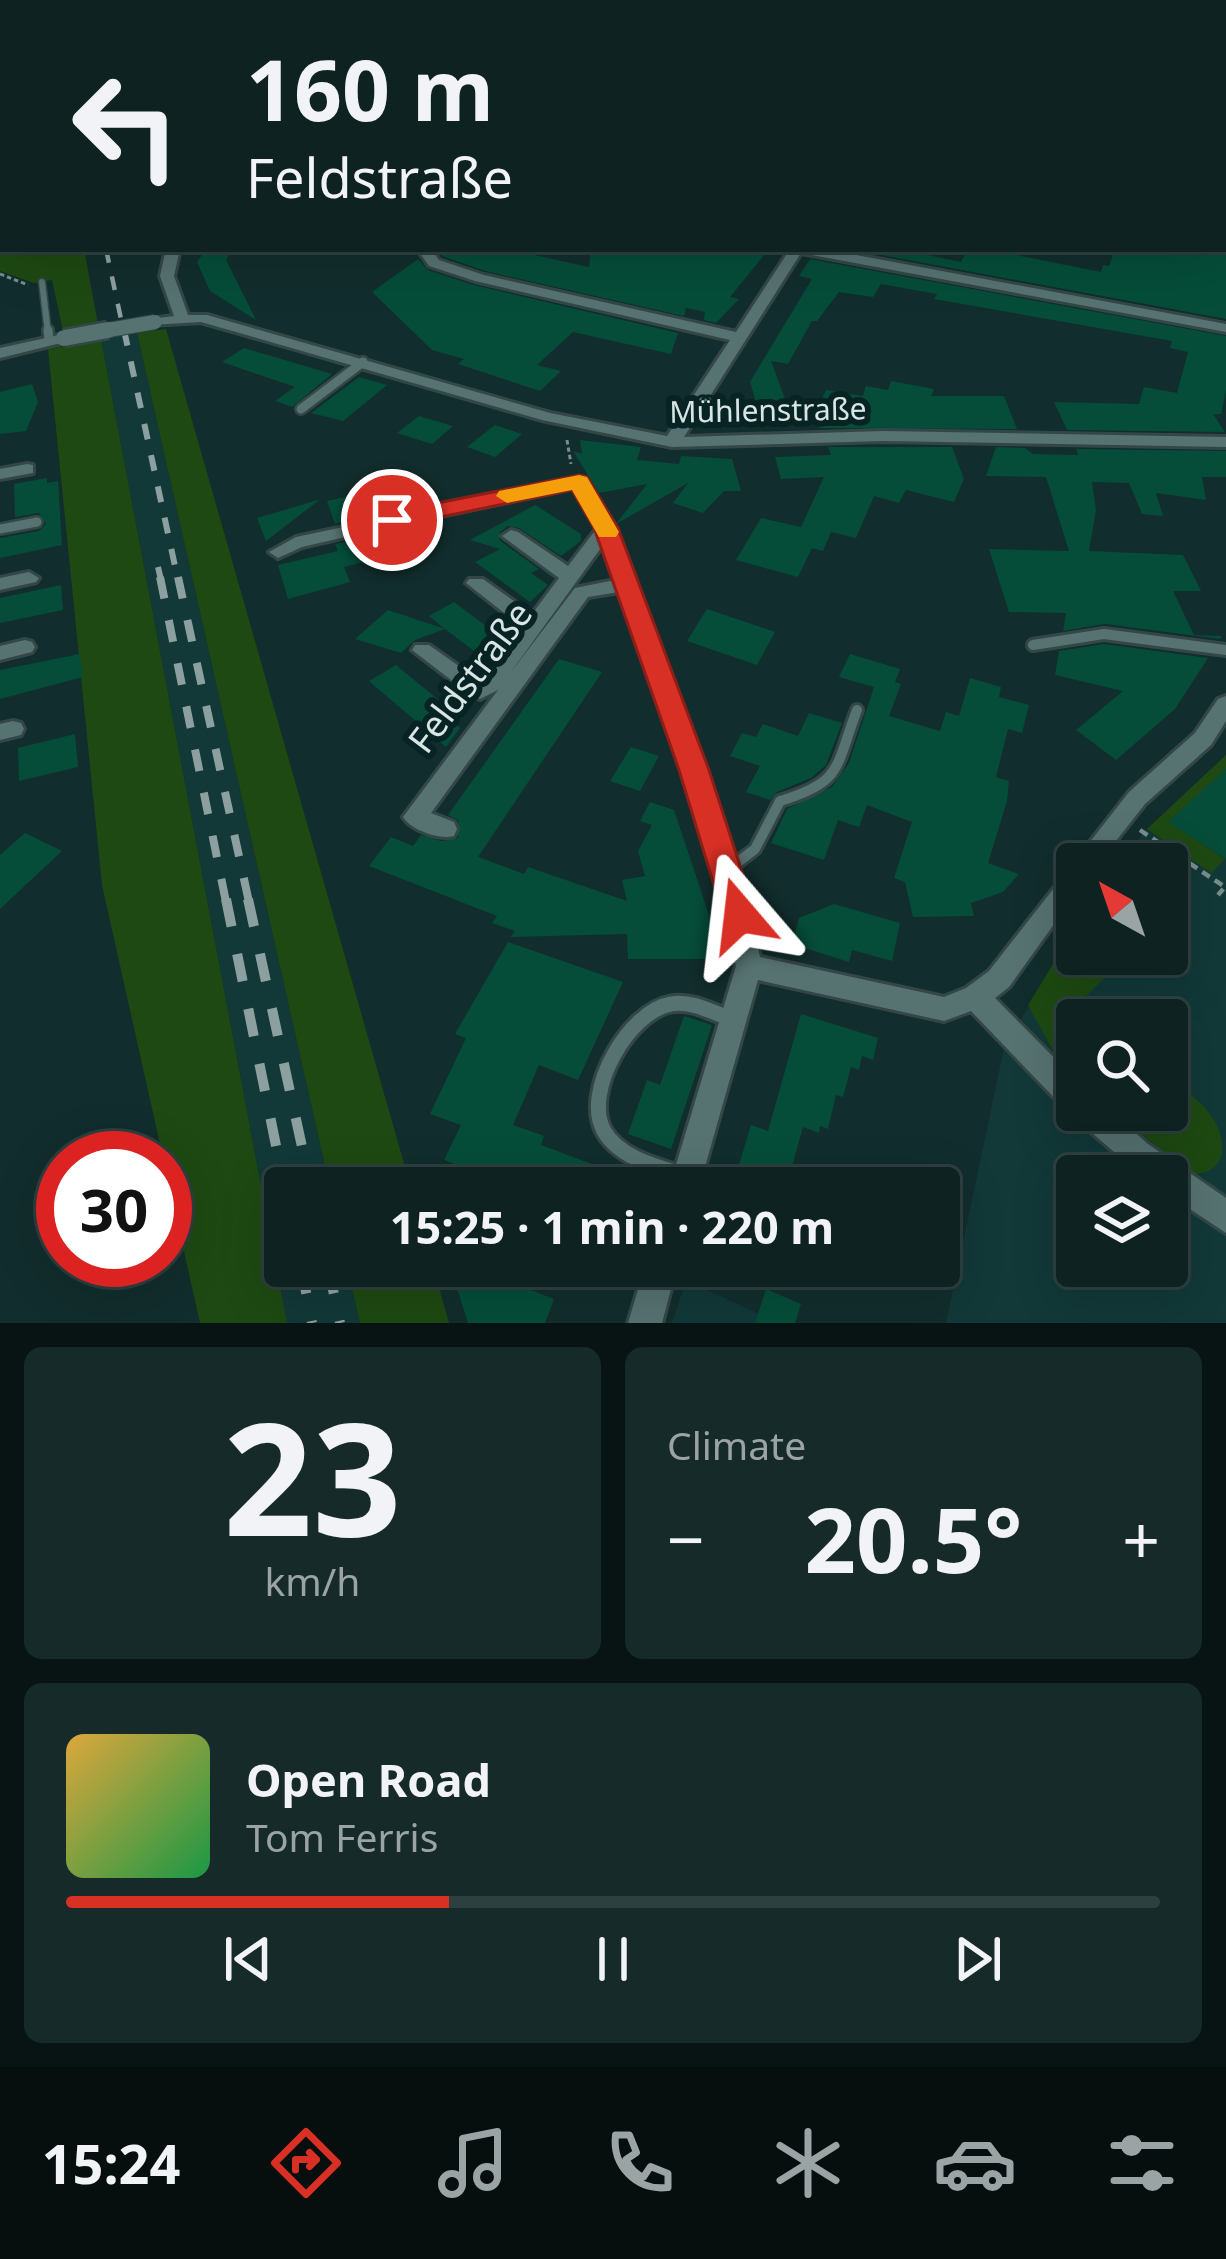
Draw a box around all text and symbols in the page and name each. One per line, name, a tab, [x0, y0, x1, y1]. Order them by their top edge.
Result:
text: 160 m	[246, 31, 494, 146]
icon: left	[48, 48, 204, 204]
text: Feldstraße	[246, 140, 513, 214]
street label: Mühlenstraße	[669, 387, 867, 432]
pin	[341, 469, 443, 571]
icon: arrive	[359, 487, 425, 553]
street label: Feldstraße	[396, 591, 543, 763]
north arrow	[1056, 843, 1188, 975]
map controls	[1056, 843, 1188, 1287]
position arrow	[677, 852, 803, 978]
button: search	[1056, 999, 1188, 1131]
speed limit sign: 30	[36, 1131, 192, 1287]
button: layers	[1056, 1155, 1188, 1287]
text: 15:25 · 1 min · 220 m	[390, 1196, 834, 1257]
text: 23	[223, 1369, 402, 1582]
text: Climate	[667, 1418, 806, 1471]
text: 20.5°	[805, 1477, 1022, 1599]
text: −	[667, 1493, 705, 1583]
text: +	[1122, 1493, 1160, 1583]
text: km/h	[265, 1554, 360, 1607]
text: Open Road	[246, 1749, 491, 1810]
text: Tom Ferris	[246, 1810, 438, 1863]
icon: previous	[215, 1926, 281, 1992]
icon: pause	[580, 1926, 646, 1992]
icon: next	[945, 1926, 1011, 1992]
icon: directions	[264, 2121, 348, 2205]
icon: music	[431, 2121, 515, 2205]
icon: phone	[598, 2121, 682, 2205]
icon: climate	[766, 2121, 850, 2205]
icon: car	[933, 2121, 1017, 2205]
icon: filters	[1100, 2121, 1184, 2205]
text: 15:24	[42, 2126, 180, 2200]

